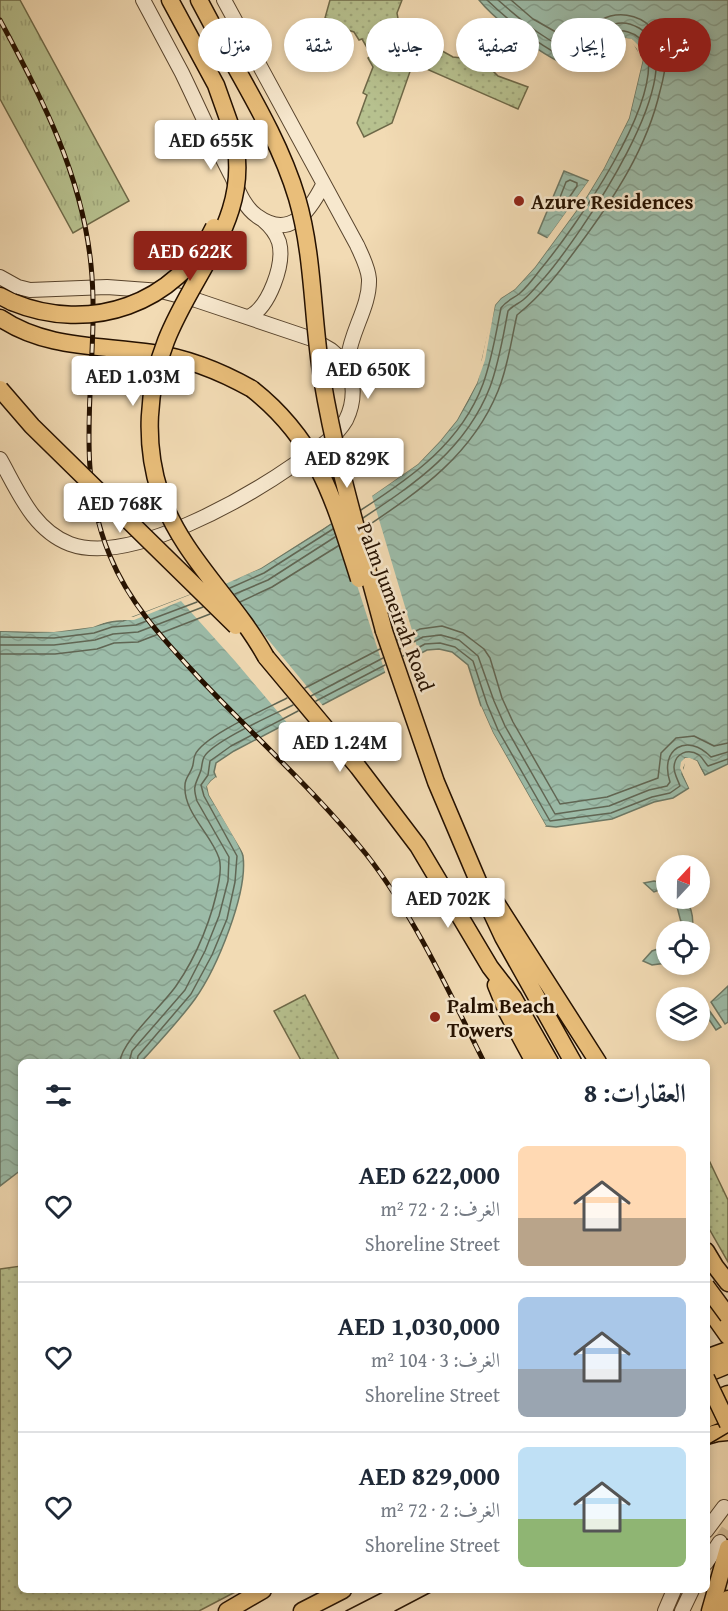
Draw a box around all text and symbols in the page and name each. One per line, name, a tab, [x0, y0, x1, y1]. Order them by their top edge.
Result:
chip: منزل	[198, 18, 272, 72]
chip: شقة	[284, 18, 354, 72]
chip: جديد	[366, 18, 444, 72]
chip: تصفية	[456, 18, 539, 72]
chip: إيجار	[551, 18, 626, 72]
chip: شراء	[638, 18, 711, 72]
pin: AED 655K	[149, 120, 273, 171]
text: AED 655K	[169, 125, 253, 154]
place label: Azure Residences	[531, 186, 693, 217]
marker: Azure Residences	[512, 194, 526, 208]
pin: AED 622K	[128, 231, 252, 282]
text: AED 622K	[148, 236, 232, 265]
pin: AED 650K	[306, 349, 430, 400]
text: AED 650K	[326, 354, 410, 383]
pin: AED 1.03M	[64, 356, 202, 407]
text: AED 1.03M	[86, 361, 180, 390]
pin: AED 829K	[285, 438, 409, 489]
text: AED 829K	[305, 443, 389, 472]
pin: AED 768K	[58, 483, 182, 534]
text: AED 768K	[78, 488, 162, 517]
street label: Palm Jumeirah Road	[350, 518, 443, 697]
pin: AED 1.24M	[271, 722, 409, 773]
text: AED 1.24M	[293, 727, 387, 756]
north arrow	[656, 855, 710, 909]
map controls	[656, 855, 710, 1041]
pin: AED 702K	[386, 878, 510, 929]
text: AED 702K	[406, 883, 490, 912]
button: locate	[656, 921, 710, 975]
button: layers	[656, 987, 710, 1041]
place label: Palm Beach Towers	[447, 990, 556, 1045]
marker: Palm Beach Towers	[428, 1010, 442, 1024]
text: العقارات: 8	[584, 1073, 686, 1112]
icon: filters	[42, 1079, 75, 1112]
text: AED 622,000	[359, 1155, 500, 1194]
icon: home	[566, 1170, 638, 1242]
icon: heart	[42, 1190, 75, 1223]
text: الغرف: 2 · 72 m²	[381, 1194, 500, 1223]
text: Shoreline Street	[365, 1229, 500, 1258]
text: AED 1,030,000	[338, 1306, 500, 1345]
icon: home	[566, 1321, 638, 1393]
icon: heart	[42, 1341, 75, 1374]
text: الغرف: 3 · 104 m²	[371, 1345, 500, 1374]
text: Shoreline Street	[365, 1380, 500, 1409]
text: AED 829,000	[359, 1456, 500, 1495]
icon: home	[566, 1471, 638, 1543]
icon: heart	[42, 1491, 75, 1524]
text: الغرف: 2 · 72 m²	[381, 1495, 500, 1524]
text: Shoreline Street	[365, 1530, 500, 1559]

